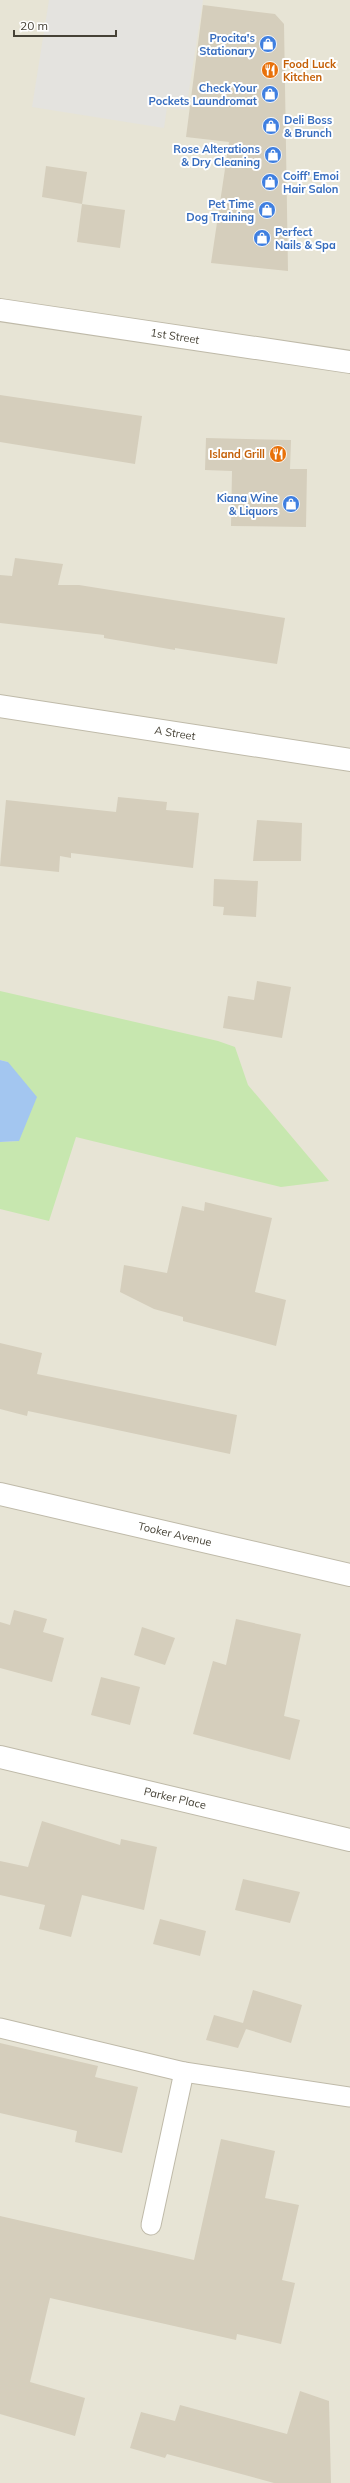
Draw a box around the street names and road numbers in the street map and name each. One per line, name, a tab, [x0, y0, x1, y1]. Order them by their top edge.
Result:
street label: 1st Street	[150, 325, 201, 347]
street label: A Street	[153, 723, 197, 743]
street label: Tooker Avenue	[137, 1519, 213, 1549]
street label: Parker Place	[142, 1784, 208, 1812]

